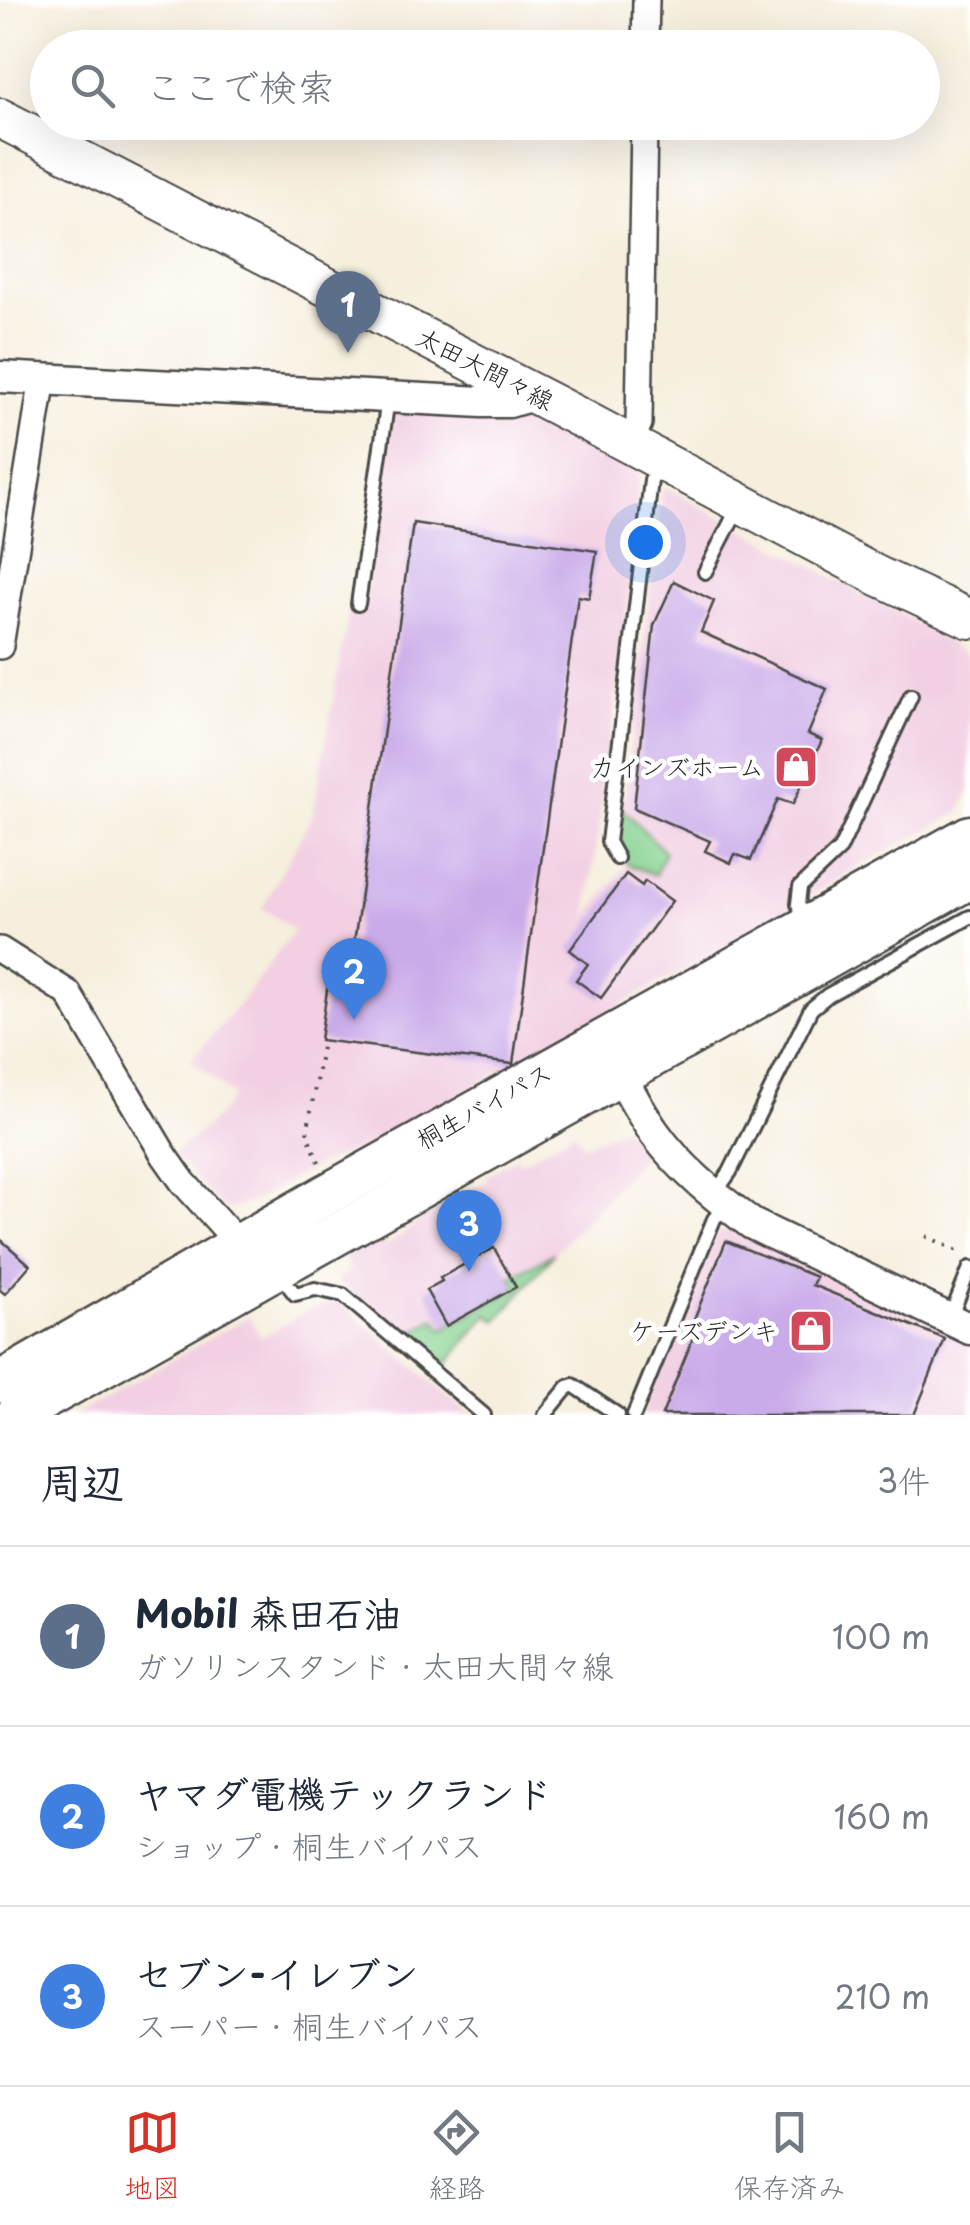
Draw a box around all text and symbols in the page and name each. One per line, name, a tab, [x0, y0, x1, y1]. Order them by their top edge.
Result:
search box	[30, 30, 940, 140]
text: ここで検索	[145, 57, 335, 114]
icon: search	[65, 58, 120, 113]
pin: 1	[316, 270, 380, 353]
street label: 太田大間々線	[410, 317, 561, 419]
your location	[620, 517, 671, 568]
shop icon: カインズホーム	[773, 744, 819, 790]
place label: カインズホーム	[590, 747, 764, 785]
pin: 2	[322, 938, 386, 1020]
street label: 桐生バイパス	[409, 1052, 558, 1158]
pin: 3	[436, 1190, 502, 1272]
shop icon: ケーズデンキ	[788, 1308, 834, 1354]
place label: ケーズデンキ	[630, 1311, 778, 1349]
text: 周辺	[40, 1449, 124, 1512]
text: 3件	[877, 1456, 930, 1504]
text: Mobil 森田石油	[135, 1584, 402, 1641]
text: 1	[65, 1612, 80, 1660]
text: 100 m	[832, 1612, 930, 1660]
text: ガソリンスタンド · 太田大間々線	[135, 1641, 614, 1689]
text: ヤマダ電機テックランド	[135, 1764, 553, 1821]
text: 2	[61, 1792, 84, 1840]
text: 160 m	[834, 1792, 930, 1840]
text: ショップ · 桐生バイパス	[135, 1821, 483, 1869]
text: セブン-イレブン	[135, 1944, 419, 2001]
text: 3	[62, 1972, 83, 2020]
text: 210 m	[835, 1972, 930, 2020]
text: スーパー · 桐生バイパス	[135, 2001, 483, 2049]
tab: 地図	[124, 2105, 180, 2208]
tab: 経路	[429, 2105, 485, 2208]
tab: 保存済み	[734, 2105, 846, 2208]

